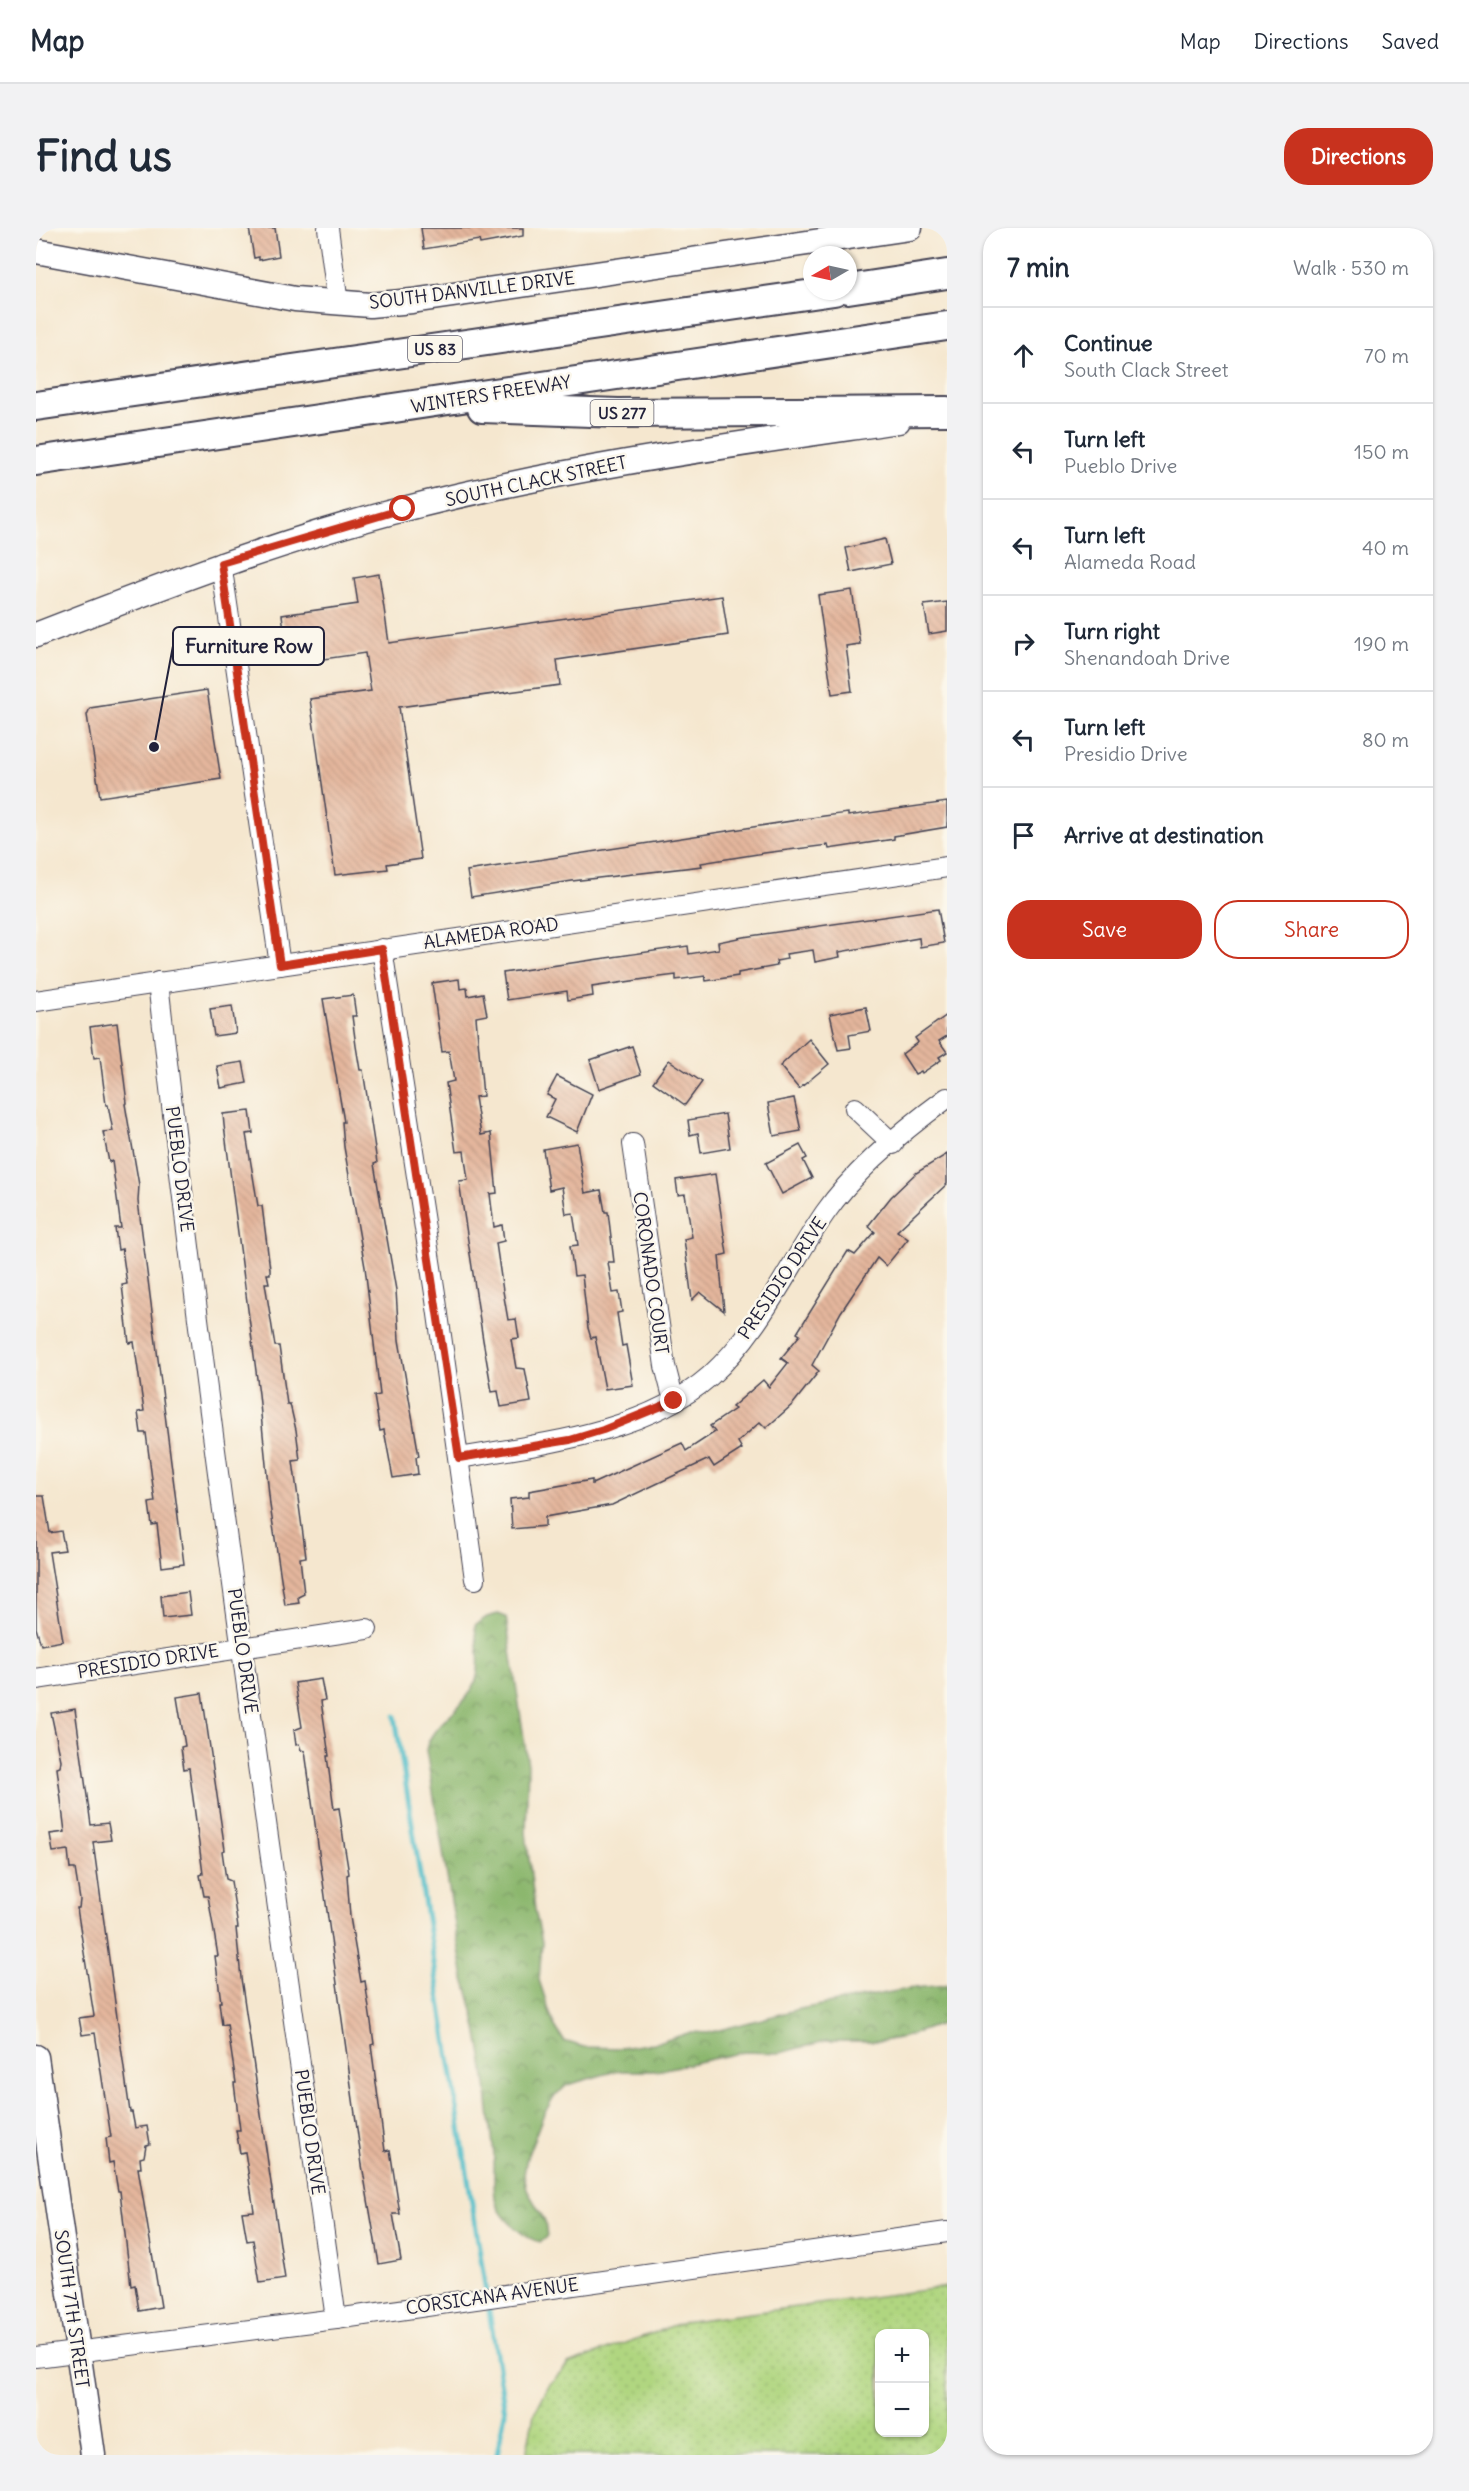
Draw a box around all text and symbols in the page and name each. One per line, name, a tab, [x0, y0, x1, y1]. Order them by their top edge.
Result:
text: Map	[30, 23, 84, 59]
text: Map	[1180, 28, 1221, 55]
text: Directions	[1254, 28, 1348, 55]
text: Saved	[1381, 28, 1439, 55]
button: Directions	[1284, 128, 1433, 185]
text: Find us	[36, 130, 172, 182]
north arrow	[803, 246, 857, 300]
text: 7 min	[1007, 251, 1070, 284]
text: Walk · 530 m	[1293, 255, 1409, 280]
street label: SOUTH DANVILLE DRIVE	[368, 266, 576, 314]
text: Continue	[1064, 329, 1153, 357]
road number: US 83	[408, 336, 462, 362]
icon: ahead	[1007, 339, 1040, 372]
text: 70 m	[1364, 343, 1409, 368]
text: South Clack Street	[1064, 357, 1229, 382]
street label: WINTERS FREEWAY	[409, 370, 573, 418]
road number: US 277	[590, 400, 654, 426]
text: Turn left	[1064, 425, 1145, 453]
icon: left	[1007, 435, 1040, 468]
text: 150 m	[1354, 439, 1409, 464]
street label: SOUTH CLACK STREET	[443, 451, 629, 511]
text: Pueblo Drive	[1064, 453, 1177, 478]
route start	[389, 495, 415, 521]
text: Turn left	[1064, 521, 1145, 549]
icon: left	[1007, 531, 1040, 564]
text: 40 m	[1362, 535, 1409, 560]
text: Alameda Road	[1064, 549, 1196, 574]
text: Turn right	[1064, 617, 1160, 645]
callout: Furniture Row	[173, 627, 324, 665]
icon: right	[1007, 627, 1040, 660]
text: 190 m	[1354, 631, 1409, 656]
text: Furniture Row	[185, 633, 313, 658]
text: Shenandoah Drive	[1064, 645, 1230, 670]
text: Turn left	[1064, 713, 1145, 741]
icon: left	[1007, 723, 1040, 756]
text: 80 m	[1362, 727, 1409, 752]
text: Presidio Drive	[1064, 741, 1187, 766]
icon: arrive	[1007, 819, 1040, 852]
text: Arrive at destination	[1064, 821, 1264, 849]
button: Save	[1007, 900, 1202, 959]
button: Share	[1214, 900, 1409, 959]
street label: ALAMEDA ROAD	[422, 912, 560, 954]
street label: PUEBLO DRIVE	[161, 1105, 199, 1233]
street label: CORONADO COURT	[628, 1190, 674, 1356]
street label: PRESIDIO DRIVE	[733, 1212, 831, 1344]
route end	[660, 1387, 686, 1413]
street label: PUEBLO DRIVE	[223, 1587, 263, 1715]
street label: PRESIDIO DRIVE	[76, 1638, 220, 1684]
street label: PUEBLO DRIVE	[290, 2068, 330, 2196]
street label: SOUTH 7TH STREET	[50, 2228, 94, 2390]
street label: CORSICANA AVENUE	[404, 2272, 580, 2320]
map controls	[875, 2329, 929, 2437]
button: +	[875, 2329, 929, 2383]
button: −	[875, 2383, 929, 2437]

